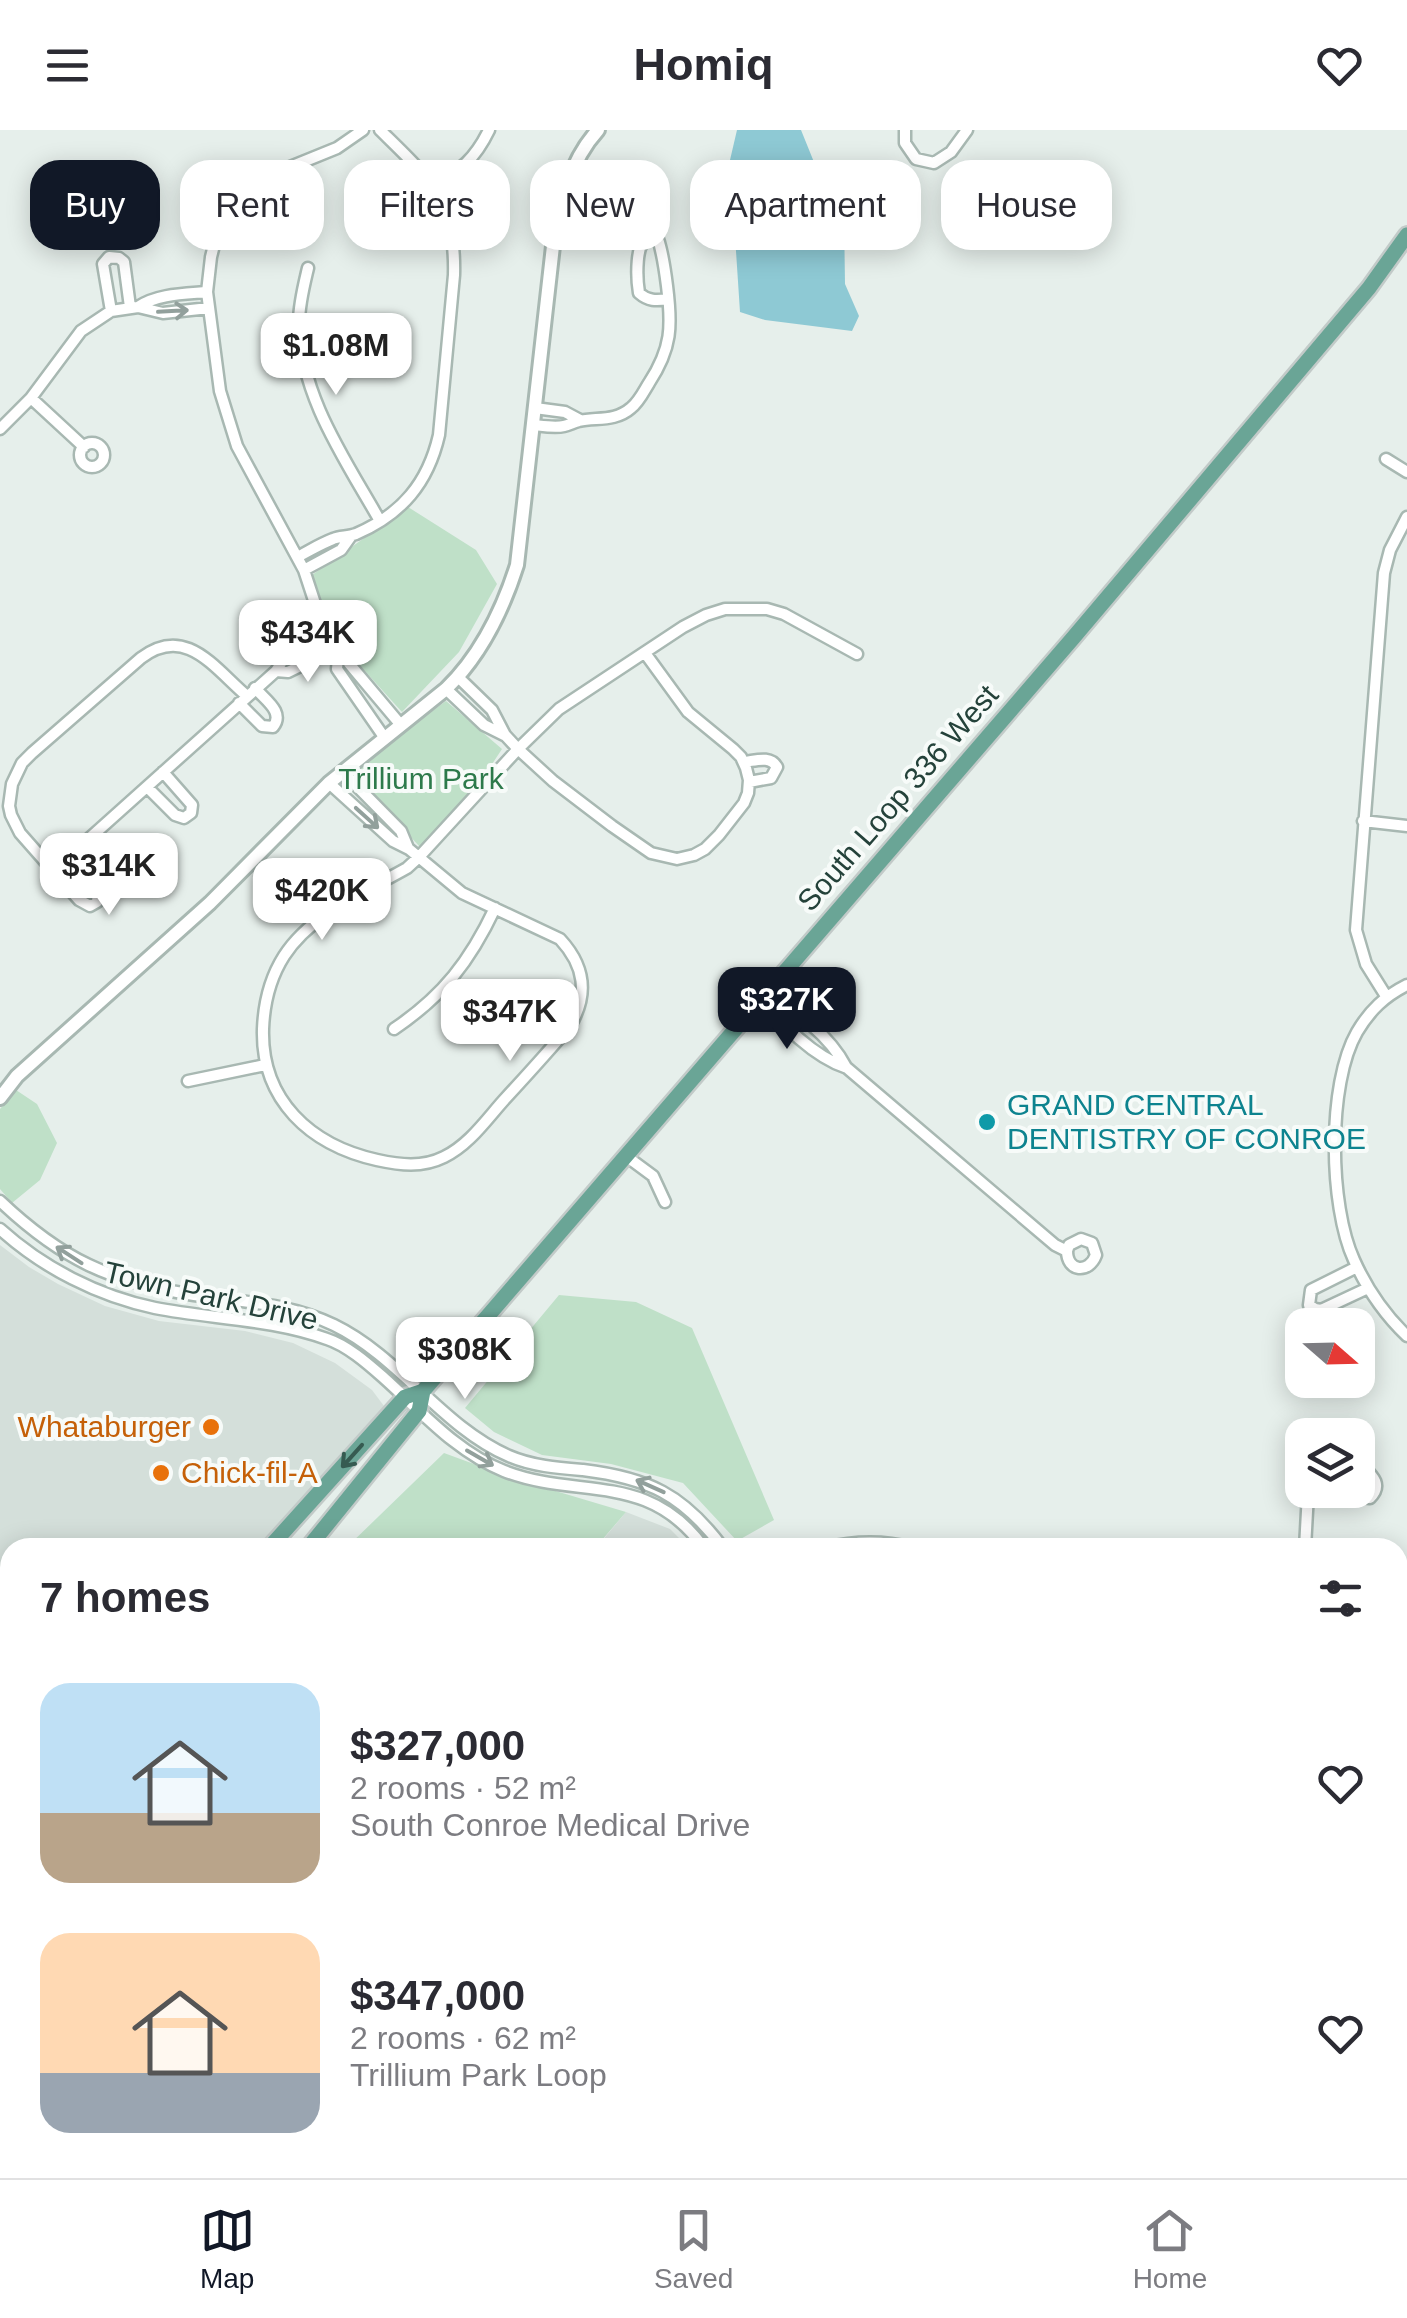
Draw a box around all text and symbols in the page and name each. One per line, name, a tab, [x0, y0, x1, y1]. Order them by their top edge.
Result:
icon: menu	[40, 38, 95, 93]
icon: heart	[1312, 38, 1367, 93]
text: Homiq	[634, 39, 774, 90]
chip: Buy	[30, 160, 160, 250]
chip: Rent	[180, 160, 324, 250]
chip: Filters	[344, 160, 510, 250]
chip: New	[530, 160, 670, 250]
chip: Apartment	[690, 160, 921, 250]
chip: House	[941, 160, 1112, 250]
one-way arrow	[156, 301, 189, 320]
pin: $1.08M	[255, 313, 417, 398]
text: $1.08M	[283, 327, 389, 363]
pin: $434K	[238, 600, 378, 685]
text: $434K	[261, 614, 355, 650]
street label: South Loop 336 West	[791, 678, 1005, 917]
park label: Trillium Park	[338, 762, 505, 795]
one-way arrow	[354, 806, 379, 829]
pin: $314K	[39, 833, 179, 918]
text: $314K	[62, 847, 156, 883]
pin: $420K	[252, 858, 392, 943]
text: $420K	[275, 872, 369, 908]
pin: $327K	[717, 967, 857, 1052]
pin: $347K	[440, 979, 580, 1064]
text: $327K	[740, 981, 834, 1017]
text: $347K	[463, 993, 557, 1029]
place label: GRAND CENTRAL DENTISTRY OF CONROE	[1007, 1088, 1366, 1155]
marker: GRAND CENTRAL DENTISTRY OF CONROE	[976, 1111, 998, 1133]
one-way arrow	[55, 1244, 84, 1265]
street label: Town Park Drive	[101, 1255, 321, 1336]
north arrow	[1285, 1308, 1375, 1398]
map controls	[1285, 1308, 1375, 1508]
pin: $308K	[395, 1317, 535, 1402]
text: $308K	[418, 1331, 512, 1367]
place label: Whataburger	[18, 1410, 191, 1443]
marker: Whataburger	[200, 1416, 222, 1438]
button: layers	[1285, 1418, 1375, 1508]
one-way arrow	[341, 1443, 364, 1468]
one-way arrow	[465, 1449, 494, 1469]
place label: Chick-fil-A	[181, 1456, 318, 1489]
marker: Chick-fil-A	[150, 1462, 172, 1484]
one-way arrow	[635, 1476, 665, 1494]
icon: filters	[1313, 1571, 1368, 1626]
text: 7 homes	[40, 1574, 210, 1621]
text: $327,000	[350, 1722, 525, 1769]
icon: home	[120, 1723, 240, 1843]
icon: heart	[1313, 1756, 1368, 1811]
text: 2 rooms · 52 m²	[350, 1770, 576, 1806]
text: South Conroe Medical Drive	[350, 1807, 750, 1843]
text: $347,000	[350, 1972, 525, 2019]
icon: home	[120, 1973, 240, 2093]
icon: heart	[1313, 2006, 1368, 2061]
text: 2 rooms · 62 m²	[350, 2020, 576, 2056]
text: Trillium Park Loop	[350, 2057, 607, 2093]
tab: Map	[200, 2203, 255, 2295]
tab: Saved	[654, 2203, 733, 2295]
tab: Home	[1133, 2203, 1207, 2295]

